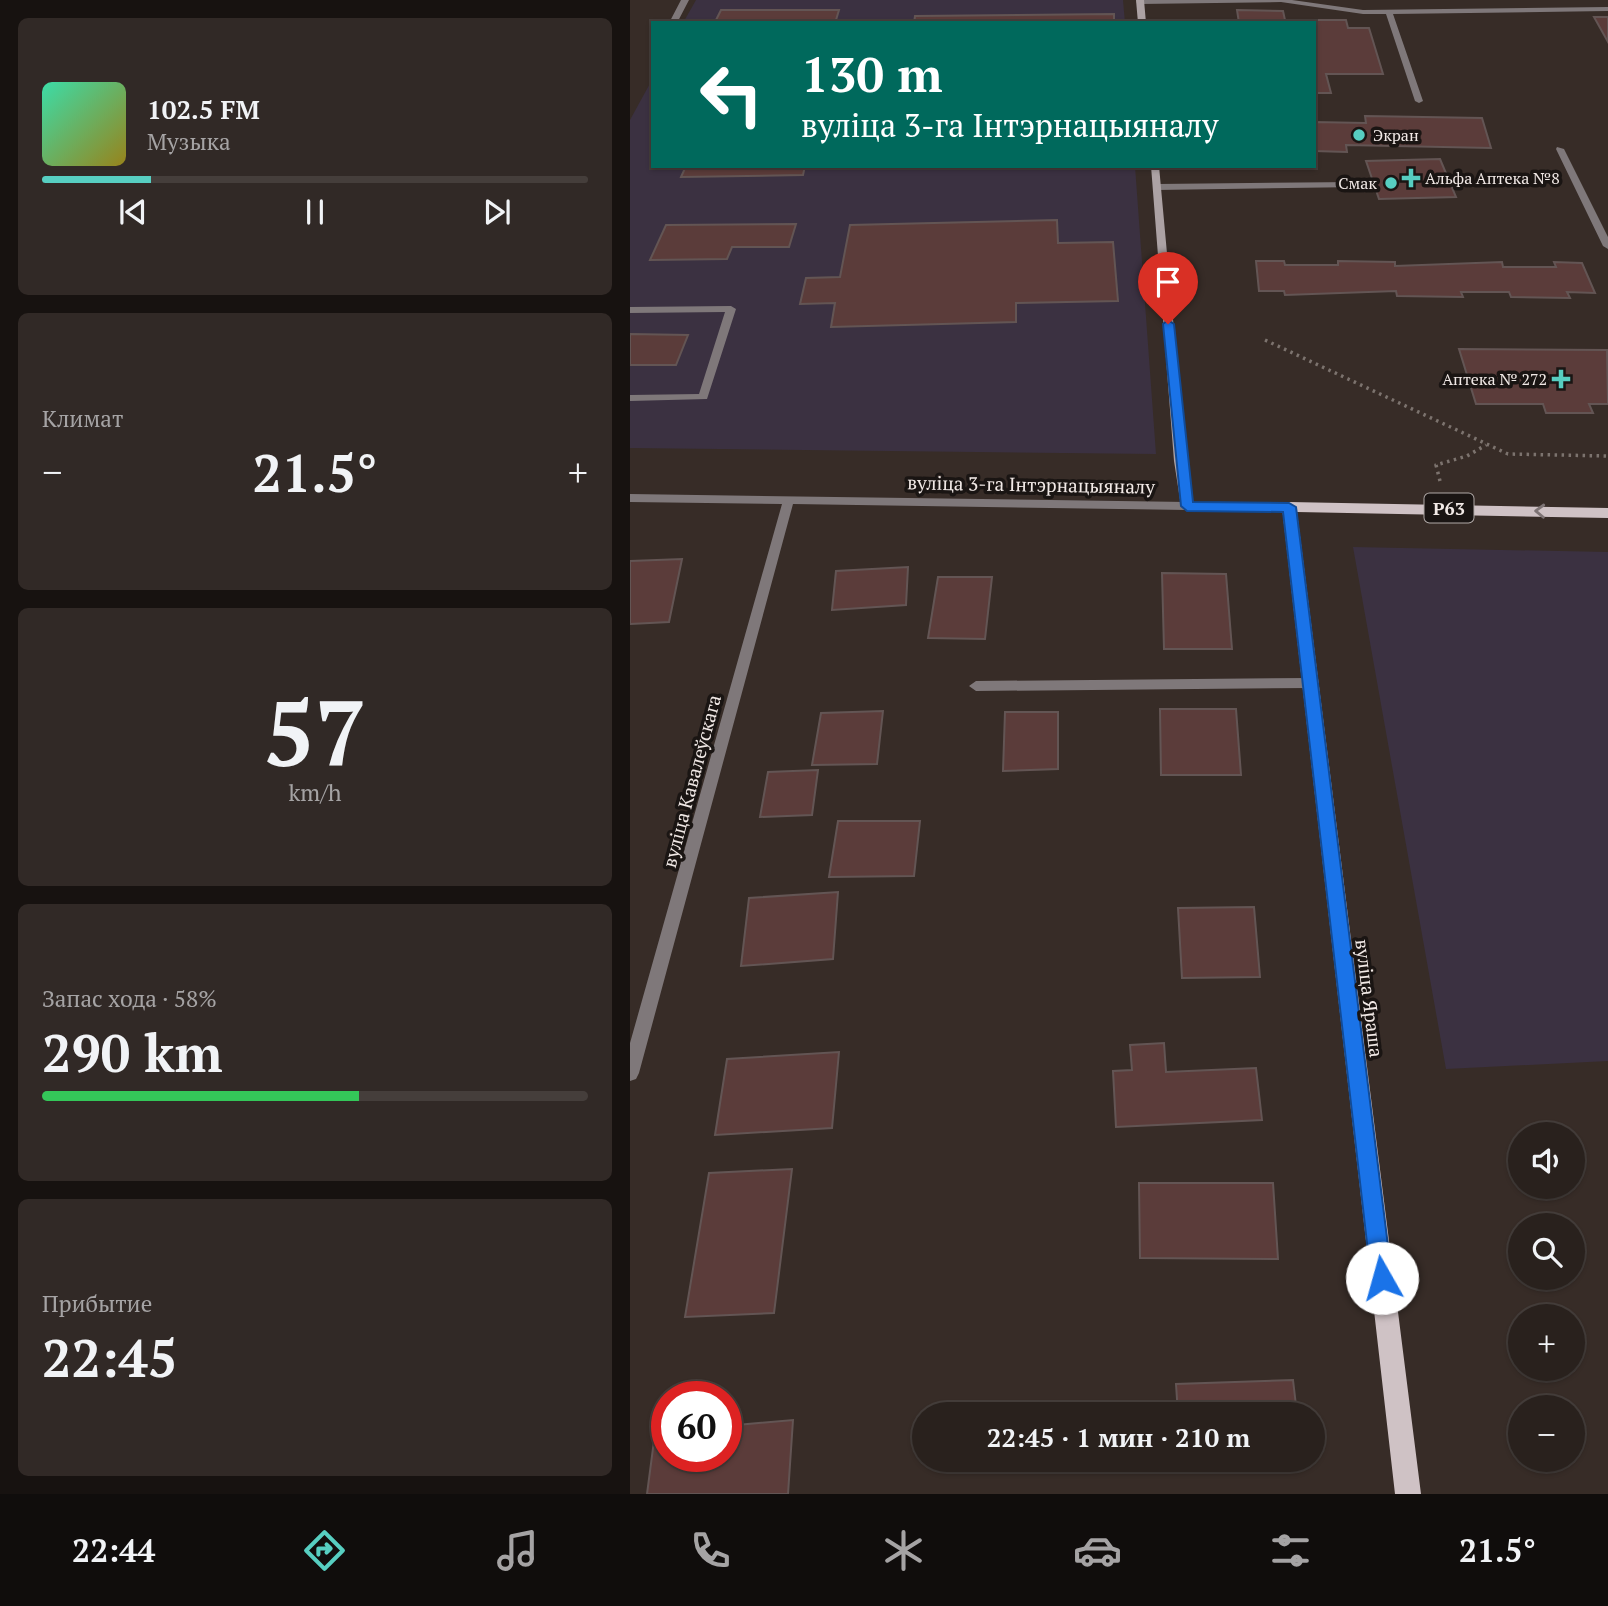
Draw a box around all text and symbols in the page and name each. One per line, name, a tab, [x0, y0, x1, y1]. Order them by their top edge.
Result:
text: 130 m	[801, 41, 943, 106]
icon: left	[686, 49, 777, 140]
text: 102.5 FM	[147, 92, 260, 126]
text: вуліца 3-га Інтэрнацыяналу	[801, 104, 1218, 146]
place label: Экран	[1373, 124, 1419, 146]
text: Музыка	[147, 126, 231, 157]
marker: Экран	[1351, 127, 1367, 143]
place label: Альфа Аптека №8	[1425, 167, 1560, 189]
marker: Альфа Аптека №8	[1403, 170, 1419, 186]
place label: Смак	[1338, 172, 1377, 194]
marker: Смак	[1383, 175, 1399, 191]
icon: previous	[114, 193, 152, 231]
icon: pause	[296, 193, 334, 231]
icon: next	[478, 193, 516, 231]
pin	[1138, 252, 1198, 324]
icon: arrive	[1149, 263, 1187, 301]
place label: Аптека № 272	[1442, 368, 1547, 390]
marker: Аптека № 272	[1553, 371, 1569, 387]
text: Климат	[42, 403, 123, 434]
text: 21.5°	[252, 438, 378, 507]
text: −	[42, 447, 62, 497]
text: +	[568, 447, 588, 497]
street label: вуліца 3-га Інтэрнацыяналу	[907, 469, 1155, 499]
road number: Р63	[1424, 494, 1474, 522]
one-way arrow	[1534, 503, 1545, 519]
text: 57	[264, 671, 366, 792]
street label: вуліца Кавалеўскага	[656, 691, 726, 870]
text: km/h	[288, 777, 342, 808]
street label: вуліца Яраша	[1350, 937, 1390, 1059]
text: Запас хода · 58%	[42, 983, 217, 1014]
text: 290 km	[42, 1018, 223, 1087]
map controls	[1508, 1122, 1585, 1472]
button: sound	[1508, 1122, 1585, 1199]
button: search	[1508, 1213, 1585, 1290]
position arrow	[1345, 1241, 1419, 1315]
text: Прибытие	[42, 1288, 152, 1319]
button: +	[1508, 1304, 1585, 1381]
text: 22:45	[42, 1323, 177, 1392]
speed limit sign: 60	[651, 1381, 742, 1472]
button: −	[1508, 1395, 1585, 1472]
text: 22:45 · 1 мин · 210 m	[987, 1420, 1250, 1454]
icon: directions	[300, 1526, 349, 1575]
icon: music	[493, 1526, 542, 1575]
icon: phone	[686, 1526, 735, 1575]
icon: climate	[879, 1526, 928, 1575]
icon: car	[1073, 1526, 1122, 1575]
icon: filters	[1266, 1526, 1315, 1575]
text: 22:44	[72, 1529, 155, 1571]
text: 21.5°	[1459, 1529, 1536, 1571]

